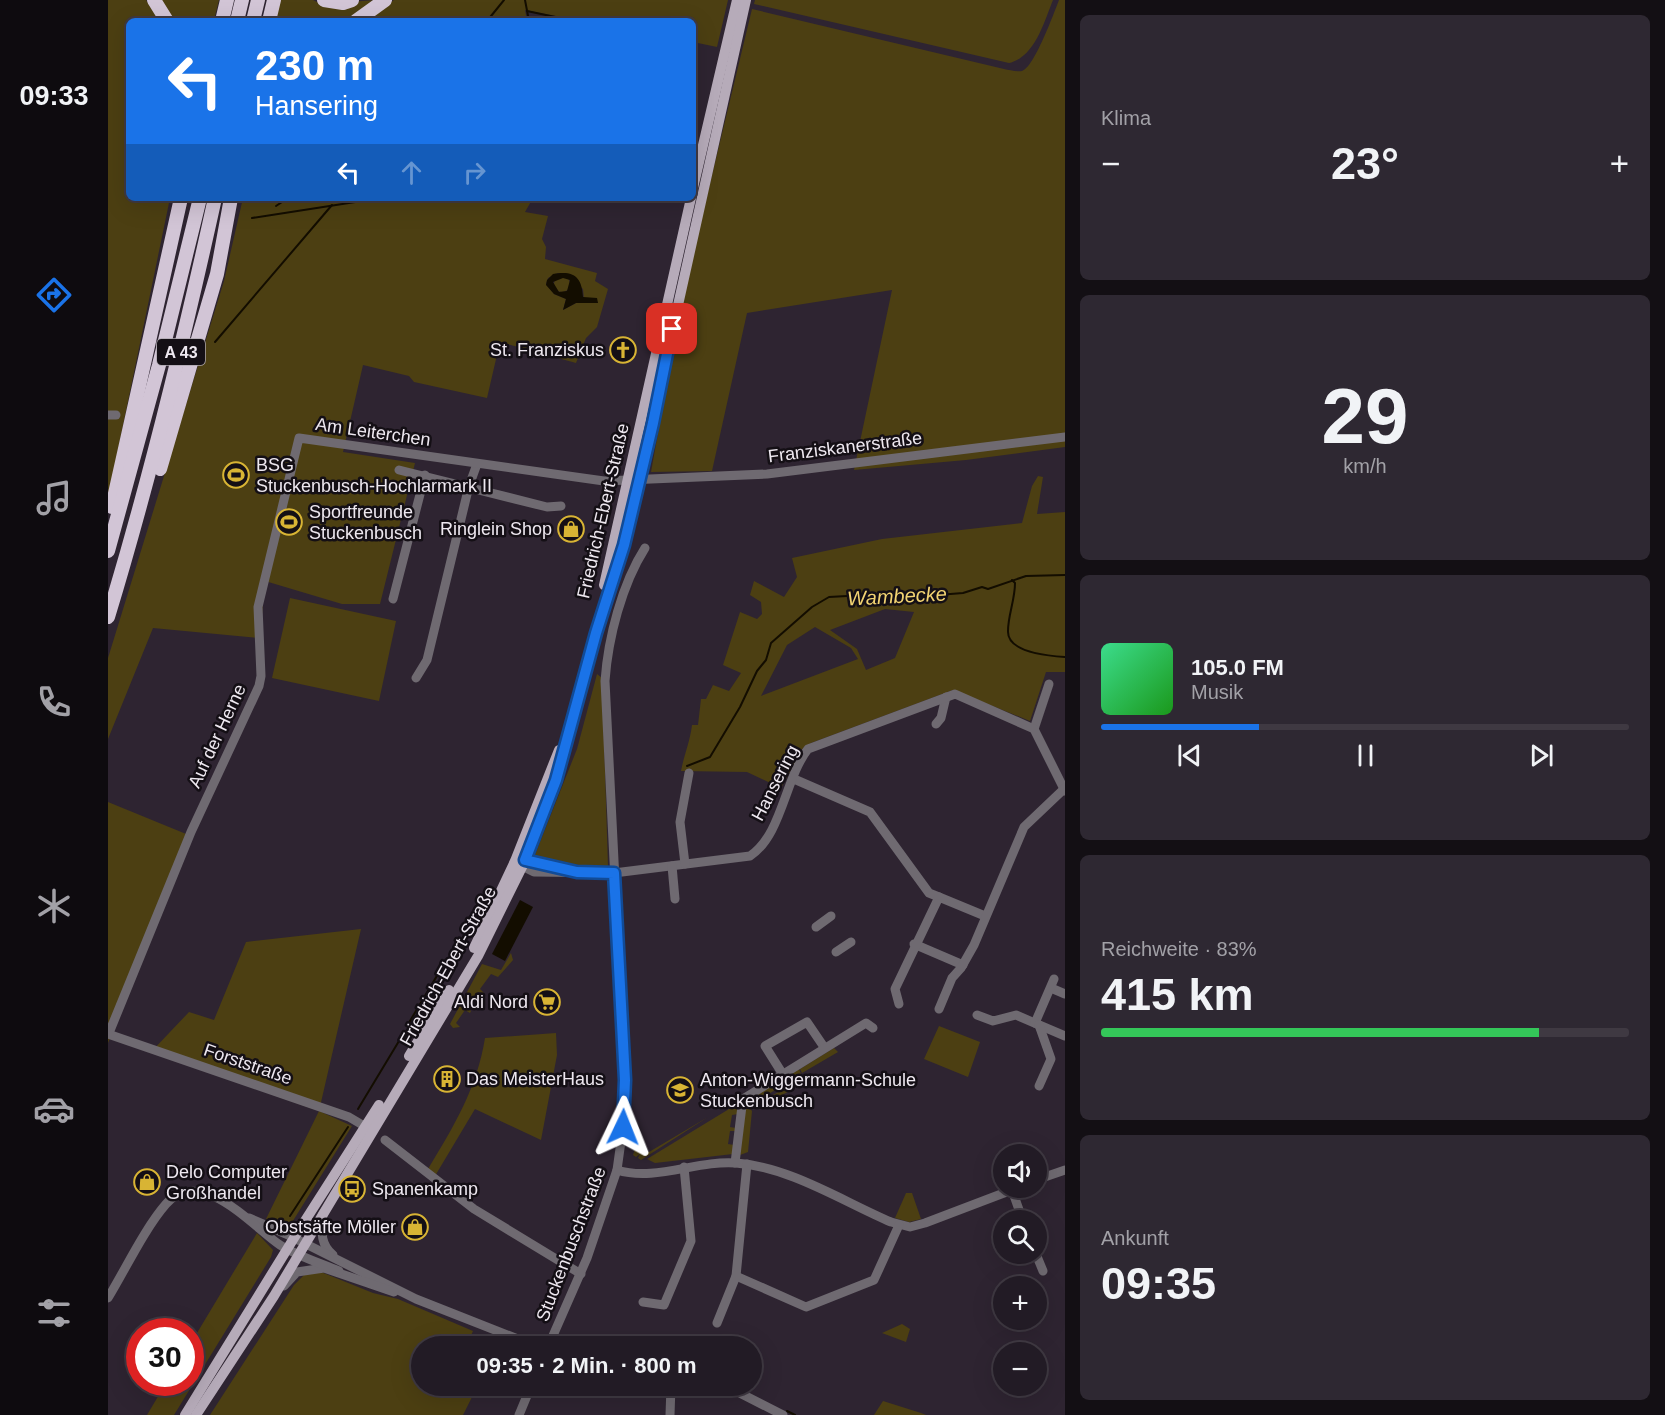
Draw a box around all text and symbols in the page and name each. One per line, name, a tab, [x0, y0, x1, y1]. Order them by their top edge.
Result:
icon: left	[156, 42, 234, 120]
text: 230 m	[255, 42, 374, 89]
text: 09:33	[19, 81, 89, 111]
text: Hansering	[255, 91, 378, 121]
text: Klima	[1101, 107, 1151, 129]
text: 23°	[1331, 138, 1399, 189]
text: −	[1101, 145, 1120, 182]
text: +	[1610, 145, 1629, 182]
icon: left	[332, 156, 365, 189]
icon: ahead	[395, 156, 428, 189]
icon: right	[458, 156, 491, 189]
icon: directions	[33, 274, 75, 316]
pin	[646, 303, 697, 354]
icon: arrive	[655, 312, 688, 345]
church icon: St. Franziskus	[608, 335, 638, 365]
road number: A 43	[157, 339, 205, 365]
place label: St. Franziskus	[490, 340, 604, 360]
text: 29	[1322, 372, 1408, 460]
street label: Am Leiterchen	[314, 414, 432, 450]
street label: Friedrich-Ebert-Straße	[573, 422, 633, 600]
street label: Franziskanerstraße	[767, 428, 923, 466]
place label: BSG Stuckenbusch-Hochlarmark II	[256, 455, 492, 496]
text: km/h	[1343, 455, 1387, 477]
sports icon: BSG Stuckenbusch-Hochlarmark II	[221, 460, 251, 490]
icon: music	[33, 477, 75, 519]
place label: Sportfreunde Stuckenbusch	[309, 502, 422, 543]
sports icon: Sportfreunde Stuckenbusch	[274, 507, 304, 537]
shop icon: Ringlein Shop	[556, 514, 586, 544]
place label: Ringlein Shop	[440, 519, 552, 539]
water label: Wambecke	[847, 582, 947, 610]
text: 105.0 FM	[1191, 655, 1284, 680]
icon: phone	[33, 681, 75, 723]
street label: Auf der Herne	[184, 681, 250, 791]
text: Musik	[1191, 681, 1243, 703]
icon: previous	[1173, 739, 1206, 772]
icon: pause	[1349, 739, 1382, 772]
icon: next	[1525, 739, 1558, 772]
street label: Hansering	[747, 742, 803, 824]
street label: Friedrich-Ebert-Straße	[396, 883, 500, 1049]
icon: climate	[33, 885, 75, 927]
text: Reichweite · 83%	[1101, 938, 1257, 960]
text: 415 km	[1101, 969, 1254, 1020]
supermarket icon: Aldi Nord	[532, 987, 562, 1017]
place label: Aldi Nord	[454, 992, 528, 1012]
street label: Forststraße	[201, 1040, 295, 1088]
building icon: Das MeisterHaus	[432, 1064, 462, 1094]
place label: Das MeisterHaus	[466, 1069, 604, 1089]
place label: Anton-Wiggermann-Schule Stuckenbusch	[700, 1070, 916, 1111]
school or university icon: Anton-Wiggermann-Schule Stuckenbusch	[665, 1075, 695, 1105]
icon: car	[33, 1088, 75, 1130]
position arrow	[591, 1095, 655, 1159]
map controls	[993, 1144, 1047, 1396]
button: sound	[993, 1144, 1047, 1198]
place label: Delo Computer Großhandel	[166, 1162, 287, 1203]
street label: Stuckenbuschstraße	[532, 1164, 610, 1324]
shop icon: Delo Computer Großhandel	[132, 1167, 162, 1197]
bus stop icon: Spanenkamp	[337, 1174, 367, 1204]
place label: Spanenkamp	[372, 1179, 478, 1199]
button: search	[993, 1210, 1047, 1264]
shop icon: Obstsäfte Möller	[400, 1212, 430, 1242]
place label: Obstsäfte Möller	[265, 1217, 396, 1237]
text: Ankunft	[1101, 1227, 1169, 1249]
text: 09:35	[1101, 1258, 1216, 1309]
button: +	[993, 1276, 1047, 1330]
icon: filters	[33, 1292, 75, 1334]
speed limit sign: 30	[126, 1318, 204, 1396]
button: −	[993, 1342, 1047, 1396]
text: 09:35 · 2 Min. · 800 m	[476, 1353, 697, 1378]

